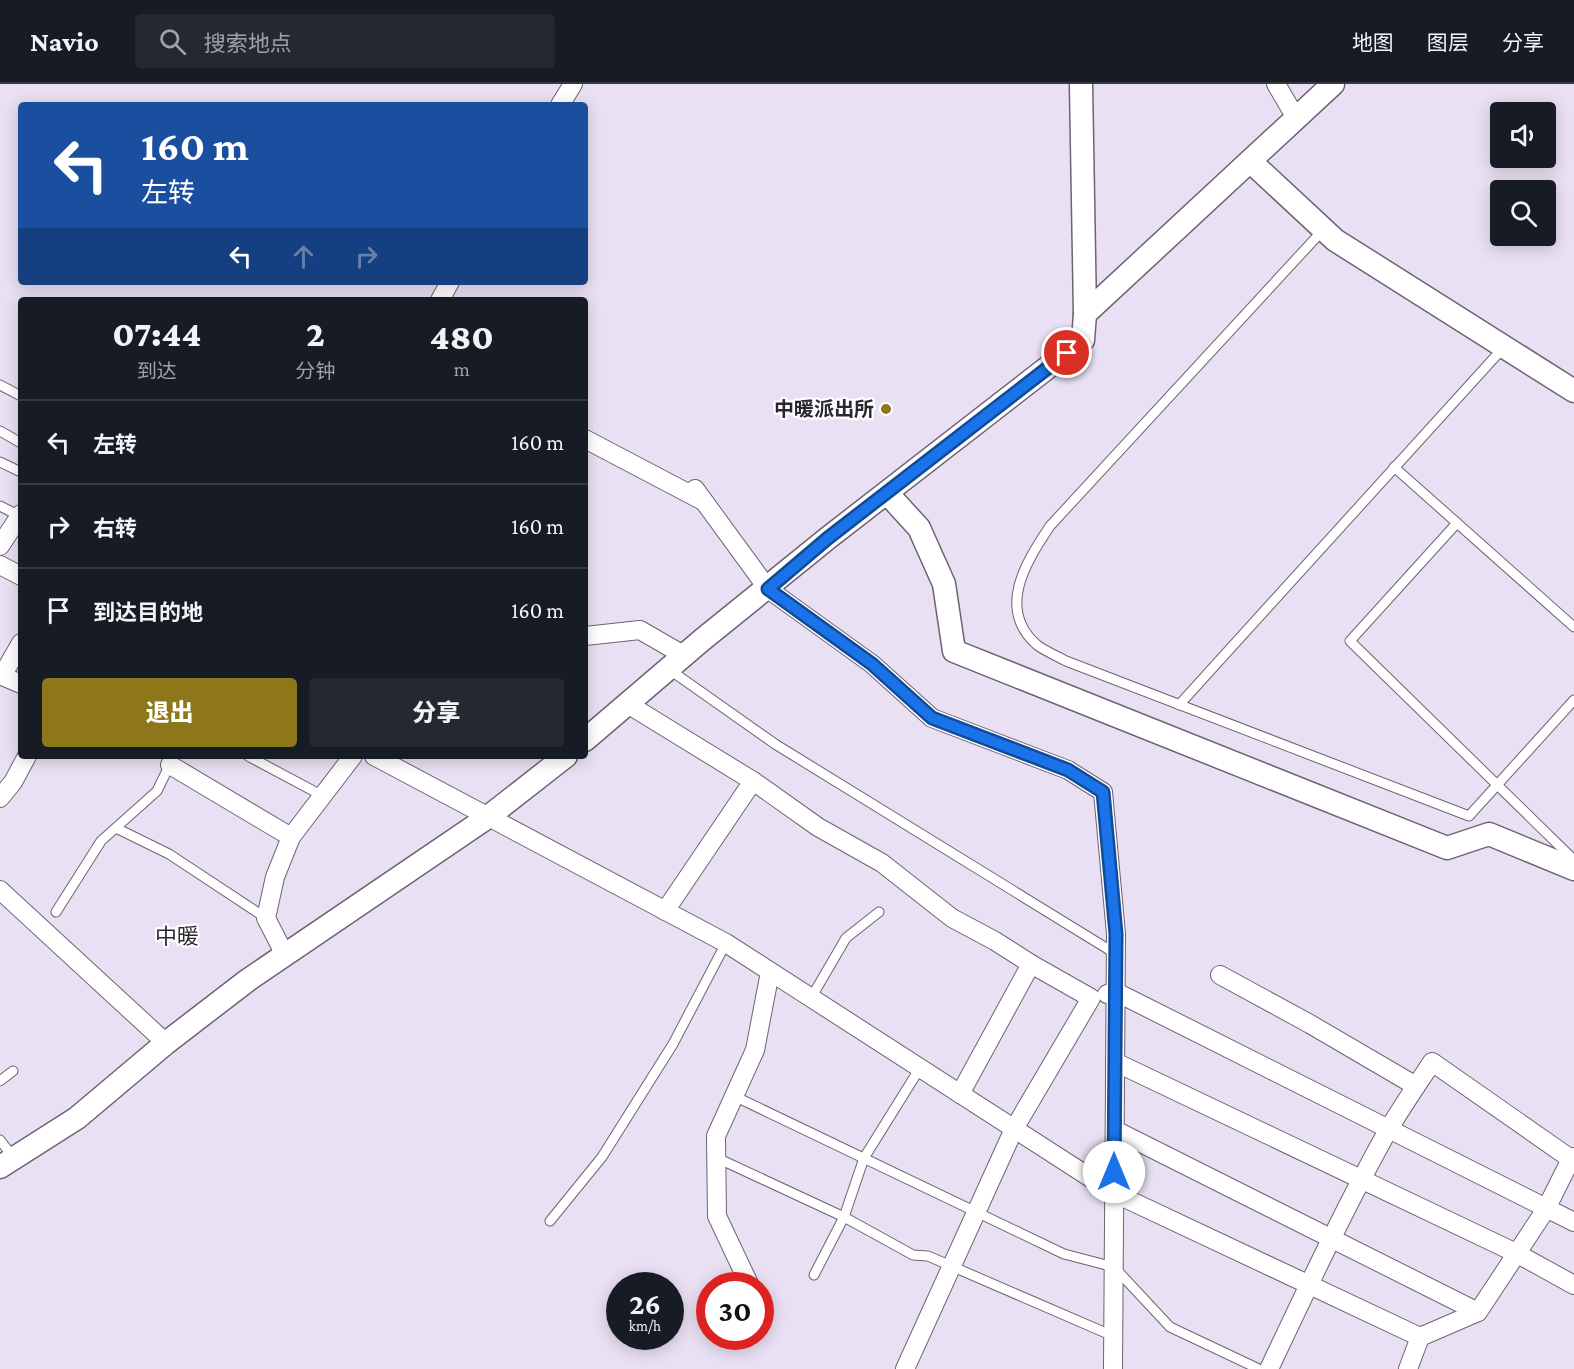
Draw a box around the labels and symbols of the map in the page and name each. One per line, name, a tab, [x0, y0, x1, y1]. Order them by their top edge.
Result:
pin	[1041, 327, 1092, 378]
place label: 中暖派出所	[774, 398, 874, 420]
marker: 中暖派出所	[879, 402, 893, 416]
district label: 中暖	[155, 924, 199, 949]
position arrow	[1082, 1140, 1146, 1204]
speed limit sign: 30	[696, 1272, 774, 1350]

